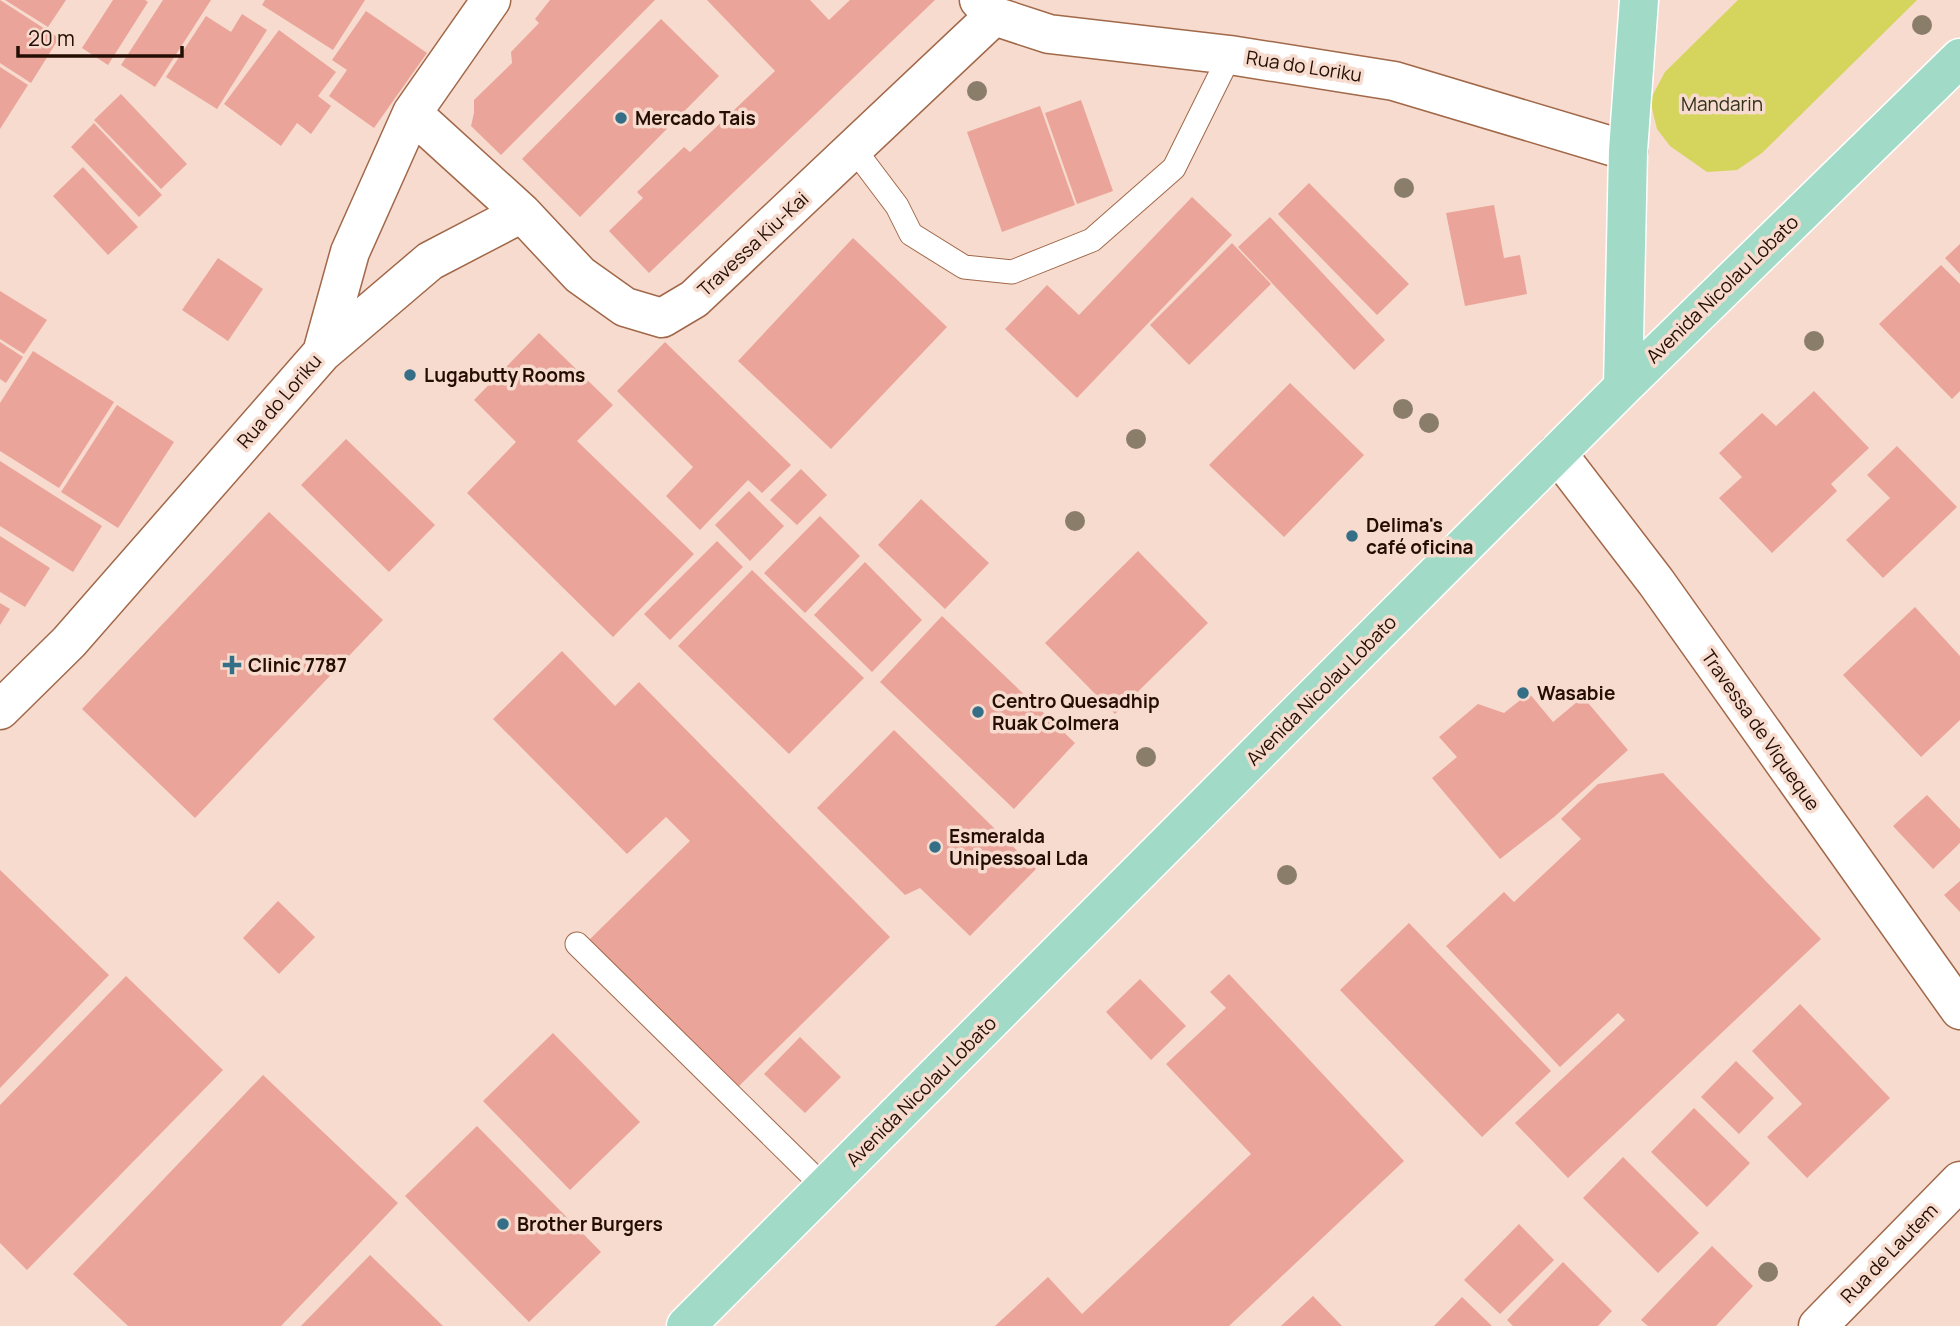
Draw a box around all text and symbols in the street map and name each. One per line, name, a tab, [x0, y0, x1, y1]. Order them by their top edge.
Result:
scale bar	[18, 14, 182, 58]
text: 20 m	[28, 24, 75, 52]
street label: Rua do Loriku	[1244, 44, 1364, 88]
park label: Mandarin	[1681, 91, 1763, 117]
place label: Mercado Tais	[635, 105, 756, 131]
marker: Mercado Tais	[613, 110, 629, 126]
street label: Travessa Kiu-Kai	[692, 186, 814, 302]
street label: Avenida Nicolau Lobato	[1640, 209, 1804, 369]
street label: Rua do Loriku	[231, 348, 327, 454]
place label: Lugabutty Rooms	[424, 362, 585, 388]
marker: Lugabutty Rooms	[402, 367, 418, 383]
place label: Delima's café oficina	[1366, 512, 1474, 560]
marker: Delima's café oficina	[1344, 528, 1360, 544]
street label: Avenida Nicolau Lobato	[1240, 609, 1402, 771]
street label: Travessa de Viqueque	[1696, 644, 1826, 816]
place label: Clinic 7787	[248, 652, 347, 678]
marker: Clinic 7787	[222, 655, 242, 675]
place label: Wasabie	[1537, 680, 1615, 706]
marker: Wasabie	[1515, 685, 1531, 701]
place label: Centro Quesadhip Ruak Colmera	[992, 688, 1160, 736]
marker: Centro Quesadhip Ruak Colmera	[970, 704, 986, 720]
place label: Esmeralda Unipessoal Lda	[949, 823, 1088, 871]
marker: Esmeralda Unipessoal Lda	[927, 839, 943, 855]
street label: Avenida Nicolau Lobato	[840, 1010, 1002, 1172]
street label: Rua de Lautem	[1835, 1197, 1943, 1309]
place label: Brother Burgers	[517, 1211, 663, 1237]
marker: Brother Burgers	[495, 1216, 511, 1232]

